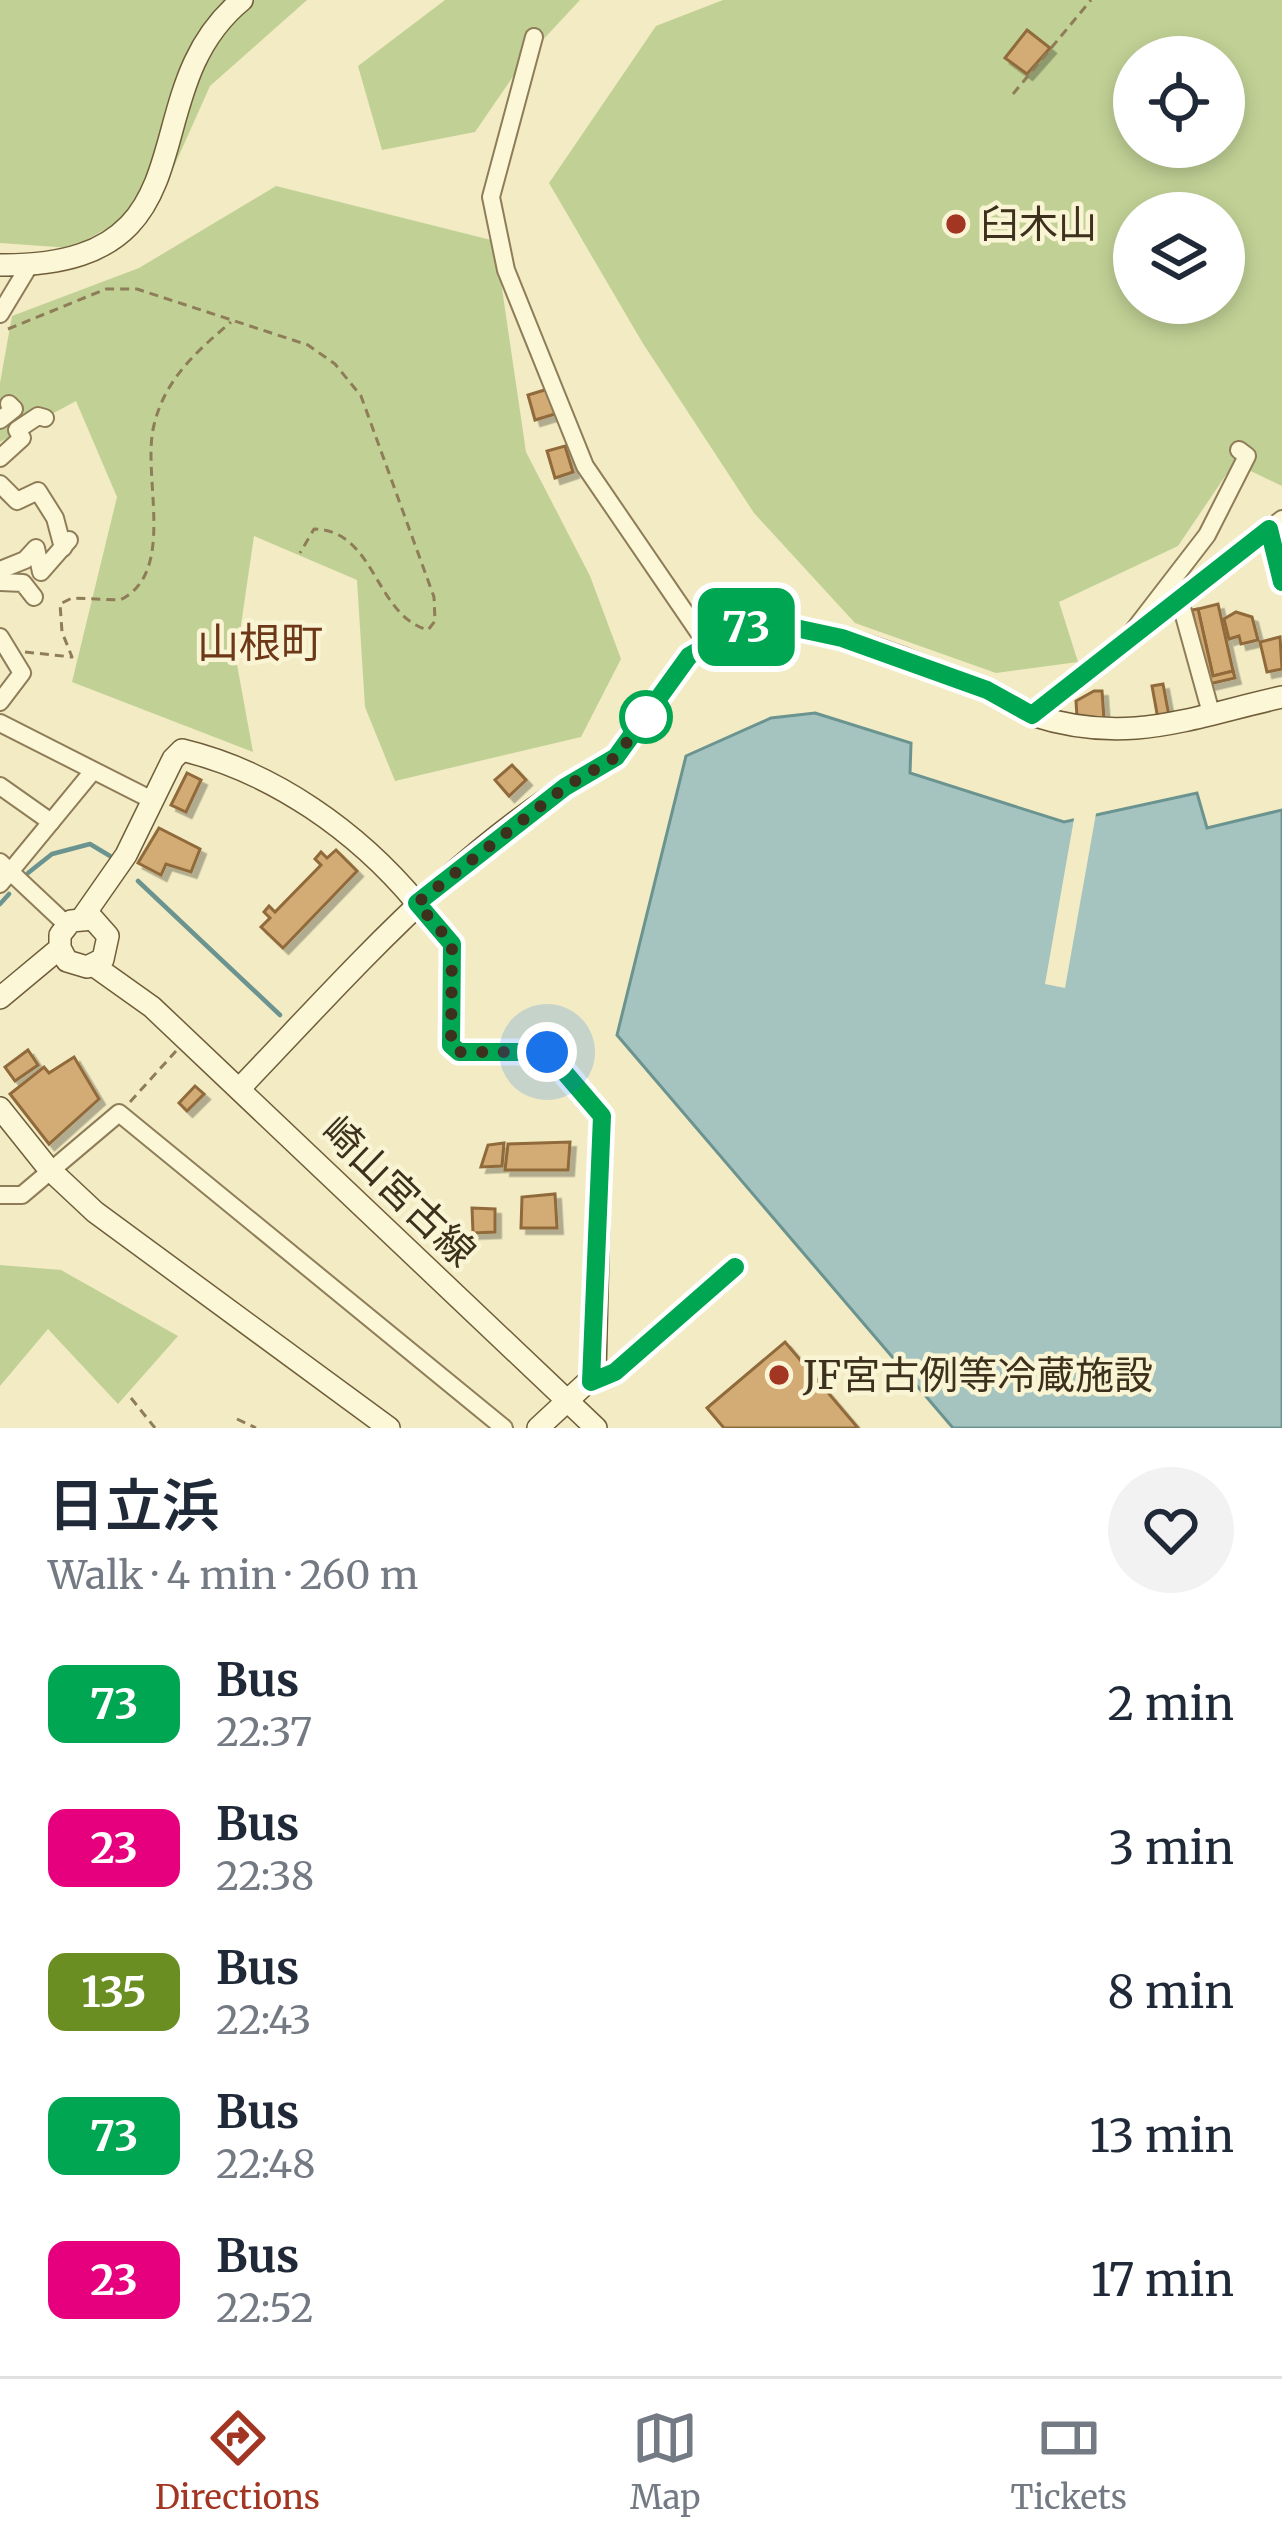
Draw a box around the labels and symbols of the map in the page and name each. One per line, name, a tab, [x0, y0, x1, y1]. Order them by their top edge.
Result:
place label: 臼木山	[980, 200, 1097, 249]
marker: 臼木山	[943, 211, 969, 237]
line badge: 73	[692, 588, 800, 666]
district label: 山根町	[197, 617, 323, 669]
unlabelled marker	[621, 692, 671, 742]
your location	[517, 1022, 577, 1082]
street label: 崎山宮古線	[311, 1106, 486, 1277]
place label: JF宮古例等冷蔵施設	[802, 1351, 1153, 1400]
marker: JF宮古例等冷蔵施設	[766, 1362, 792, 1388]

